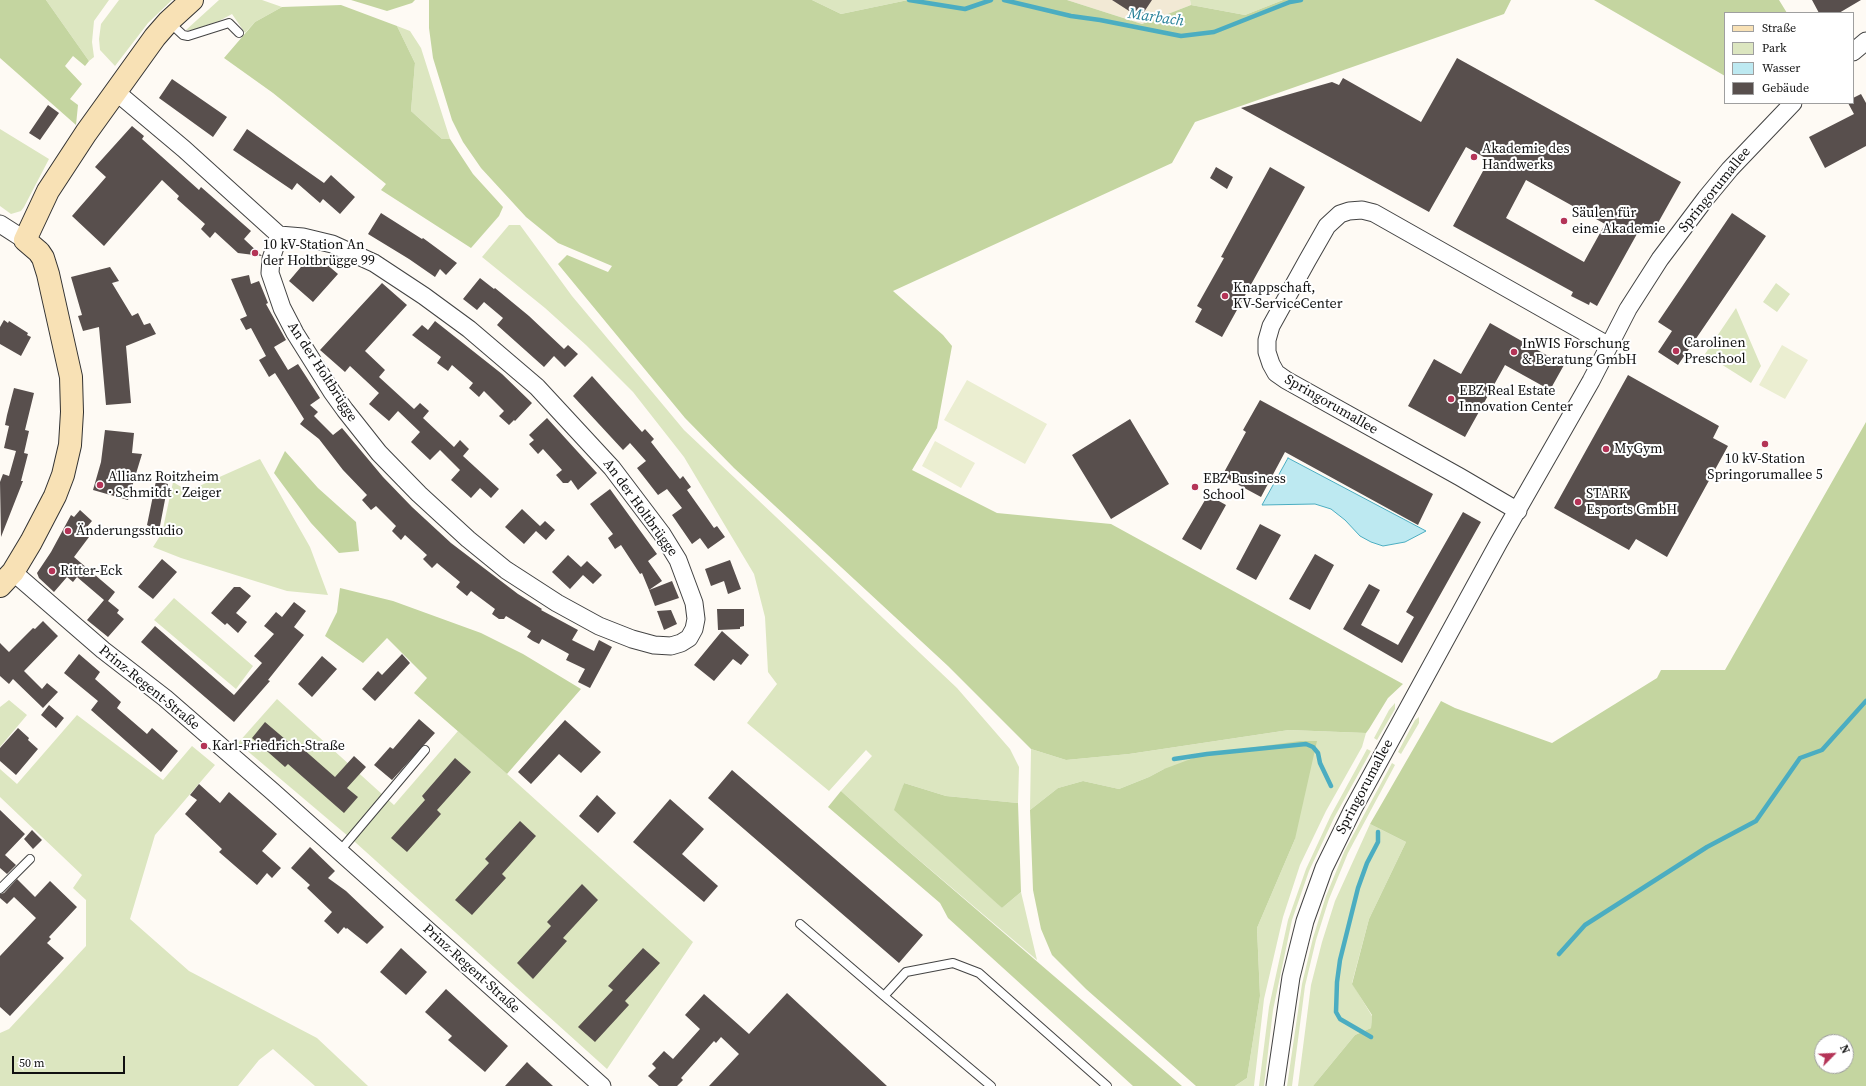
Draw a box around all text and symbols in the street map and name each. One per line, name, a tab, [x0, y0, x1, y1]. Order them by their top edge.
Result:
water label: Marbach	[1127, 5, 1185, 31]
legend	[1724, 12, 1854, 104]
text: Straße	[1762, 20, 1796, 36]
text: Park	[1762, 40, 1787, 56]
text: Wasser	[1762, 60, 1800, 76]
text: Gebäude	[1762, 80, 1809, 96]
place label: Akademie des Handwerks	[1482, 141, 1569, 174]
street label: Springorumallee	[1675, 144, 1755, 236]
marker: Akademie des Handwerks	[1469, 152, 1479, 162]
place label: Säulen für eine Akademie	[1572, 205, 1665, 238]
marker: Säulen für eine Akademie	[1559, 216, 1569, 226]
place label: 10 kV-Station An der Holtbrügge 99	[263, 237, 375, 270]
marker: 10 kV-Station An der Holtbrügge 99	[250, 248, 260, 258]
place label: Knappschaft, KV-ServiceCenter	[1233, 280, 1343, 312]
marker: Knappschaft, KV-ServiceCenter	[1220, 291, 1230, 301]
street label: An der Holtbrügge	[283, 319, 361, 425]
place label: Carolinen Preschool	[1684, 335, 1746, 368]
place label: InWIS Forschung & Beratung GmbH	[1522, 336, 1637, 368]
marker: Carolinen Preschool	[1671, 346, 1681, 356]
marker: InWIS Forschung & Beratung GmbH	[1509, 347, 1519, 357]
street label: Springorumallee	[1281, 371, 1381, 439]
place label: EBZ Real Estate Innovation Center	[1459, 383, 1573, 416]
marker: EBZ Real Estate Innovation Center	[1446, 394, 1456, 404]
marker: 10 kV-Station Springorumallee 5	[1760, 439, 1770, 449]
place label: MyGym	[1614, 441, 1663, 457]
marker: MyGym	[1601, 444, 1611, 454]
place label: 10 kV-Station Springorumallee 5	[1707, 451, 1823, 484]
street label: An der Holtbrügge	[599, 456, 681, 560]
place label: Allianz Roitzheim · Schmitdt · Zeiger	[108, 469, 221, 502]
place label: EBZ Business School	[1203, 471, 1286, 504]
marker: Allianz Roitzheim · Schmitdt · Zeiger	[95, 480, 105, 490]
marker: EBZ Business School	[1190, 482, 1200, 492]
place label: STARK Esports GmbH	[1586, 486, 1677, 518]
marker: STARK Esports GmbH	[1573, 497, 1583, 507]
place label: Änderungsstudio	[76, 523, 183, 539]
marker: Änderungsstudio	[63, 526, 73, 536]
place label: Ritter-Eck	[60, 563, 122, 579]
marker: Ritter-Eck	[47, 566, 57, 576]
street label: Prinz-Regent-Straße	[95, 642, 203, 734]
street label: Springorumallee	[1333, 737, 1397, 837]
place label: Karl-Friedrich-Straße	[212, 738, 345, 754]
marker: Karl-Friedrich-Straße	[199, 741, 209, 751]
street label: Prinz-Regent-Straße	[419, 921, 523, 1017]
north arrow	[1814, 1034, 1854, 1074]
text: N	[1836, 1043, 1853, 1056]
scale bar	[14, 1048, 127, 1074]
text: 50 m	[19, 1055, 45, 1071]

